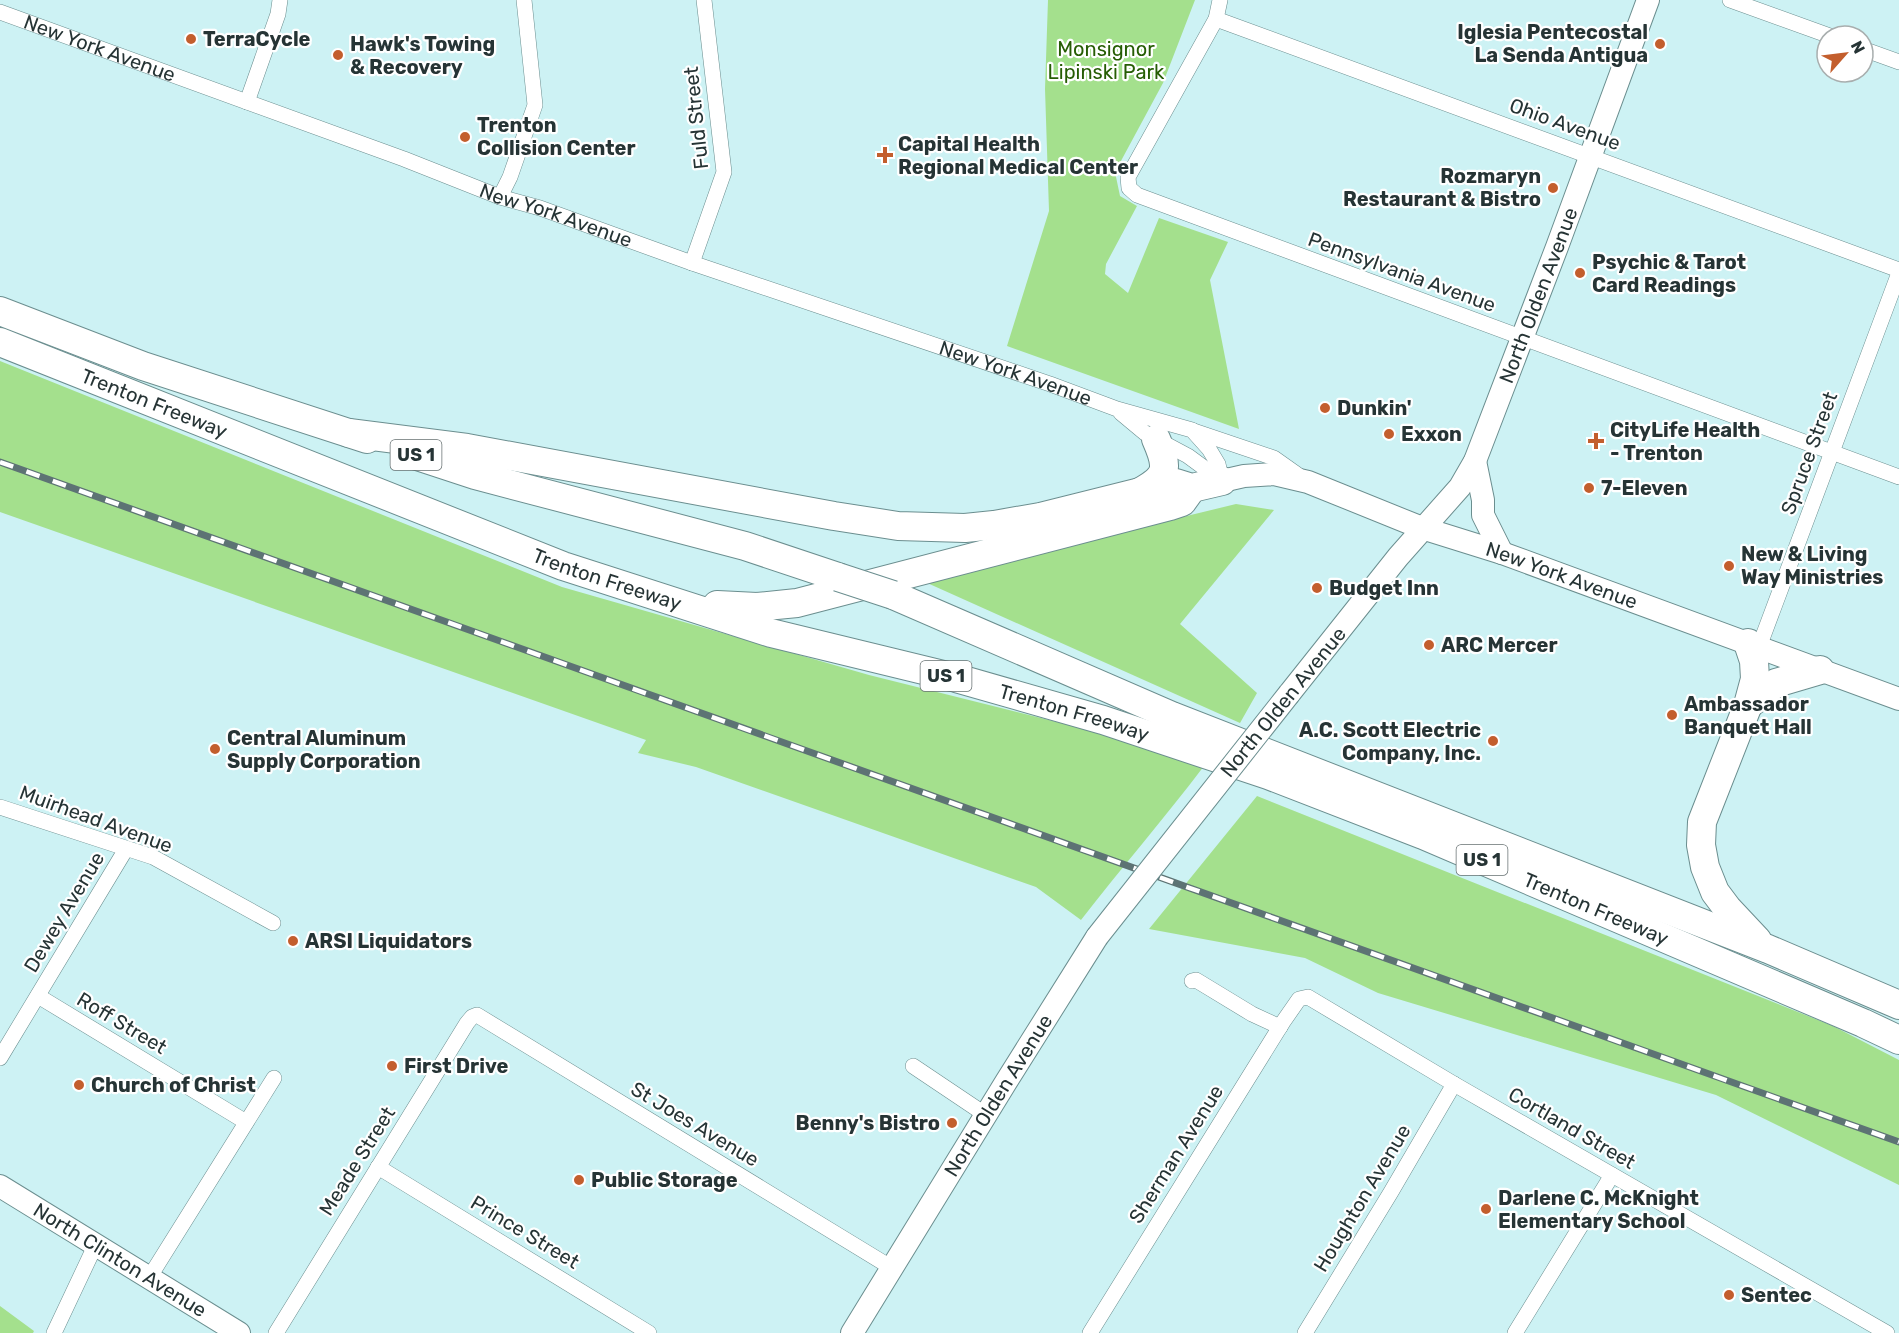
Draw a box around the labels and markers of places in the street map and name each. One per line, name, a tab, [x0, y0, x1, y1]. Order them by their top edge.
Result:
place label: Iglesia Pentecostal La Senda Antigua	[1457, 20, 1648, 67]
place label: TerraCycle	[203, 27, 311, 51]
marker: TerraCycle	[184, 32, 198, 46]
place label: Hawk's Towing & Recovery	[350, 32, 495, 79]
marker: Iglesia Pentecostal La Senda Antigua	[1653, 37, 1667, 51]
marker: Hawk's Towing & Recovery	[331, 48, 345, 62]
place label: Trenton Collision Center	[477, 113, 636, 160]
marker: Trenton Collision Center	[458, 130, 472, 144]
place label: Capital Health Regional Medical Center	[898, 132, 1138, 179]
marker: Capital Health Regional Medical Center	[876, 146, 894, 164]
place label: Rozmaryn Restaurant & Bistro	[1343, 164, 1541, 211]
marker: Rozmaryn Restaurant & Bistro	[1546, 181, 1560, 195]
place label: Psychic & Tarot Card Readings	[1592, 250, 1746, 297]
marker: Psychic & Tarot Card Readings	[1573, 266, 1587, 280]
place label: Dunkin'	[1337, 396, 1412, 420]
marker: Dunkin'	[1318, 401, 1332, 415]
place label: CityLife Health - Trenton	[1610, 418, 1760, 465]
place label: Exxon	[1401, 422, 1462, 446]
marker: Exxon	[1382, 427, 1396, 441]
marker: CityLife Health - Trenton	[1587, 432, 1605, 450]
place label: 7-Eleven	[1601, 476, 1688, 500]
marker: 7-Eleven	[1582, 481, 1596, 495]
place label: New & Living Way Ministries	[1741, 542, 1883, 589]
marker: New & Living Way Ministries	[1722, 559, 1736, 573]
place label: Budget Inn	[1329, 576, 1439, 600]
marker: Budget Inn	[1310, 581, 1324, 595]
place label: ARC Mercer	[1441, 633, 1558, 657]
marker: ARC Mercer	[1422, 638, 1436, 652]
place label: Ambassador Banquet Hall	[1684, 692, 1812, 739]
marker: Ambassador Banquet Hall	[1665, 708, 1679, 722]
place label: A.C. Scott Electric Company, Inc.	[1299, 718, 1481, 765]
place label: Central Aluminum Supply Corporation	[227, 726, 421, 773]
marker: A.C. Scott Electric Company, Inc.	[1486, 734, 1500, 748]
marker: Central Aluminum Supply Corporation	[208, 742, 222, 756]
place label: ARSI Liquidators	[305, 929, 472, 953]
marker: ARSI Liquidators	[286, 934, 300, 948]
place label: First Drive	[404, 1054, 508, 1078]
marker: First Drive	[385, 1059, 399, 1073]
place label: Church of Christ	[91, 1073, 256, 1097]
marker: Church of Christ	[72, 1078, 86, 1092]
place label: Benny's Bistro	[796, 1111, 940, 1135]
marker: Benny's Bistro	[945, 1116, 959, 1130]
place label: Public Storage	[591, 1168, 738, 1192]
marker: Public Storage	[572, 1173, 586, 1187]
place label: Darlene C. McKnight Elementary School	[1498, 1186, 1699, 1233]
marker: Darlene C. McKnight Elementary School	[1479, 1202, 1493, 1216]
place label: Sentec	[1741, 1283, 1812, 1307]
marker: Sentec	[1722, 1288, 1736, 1302]

